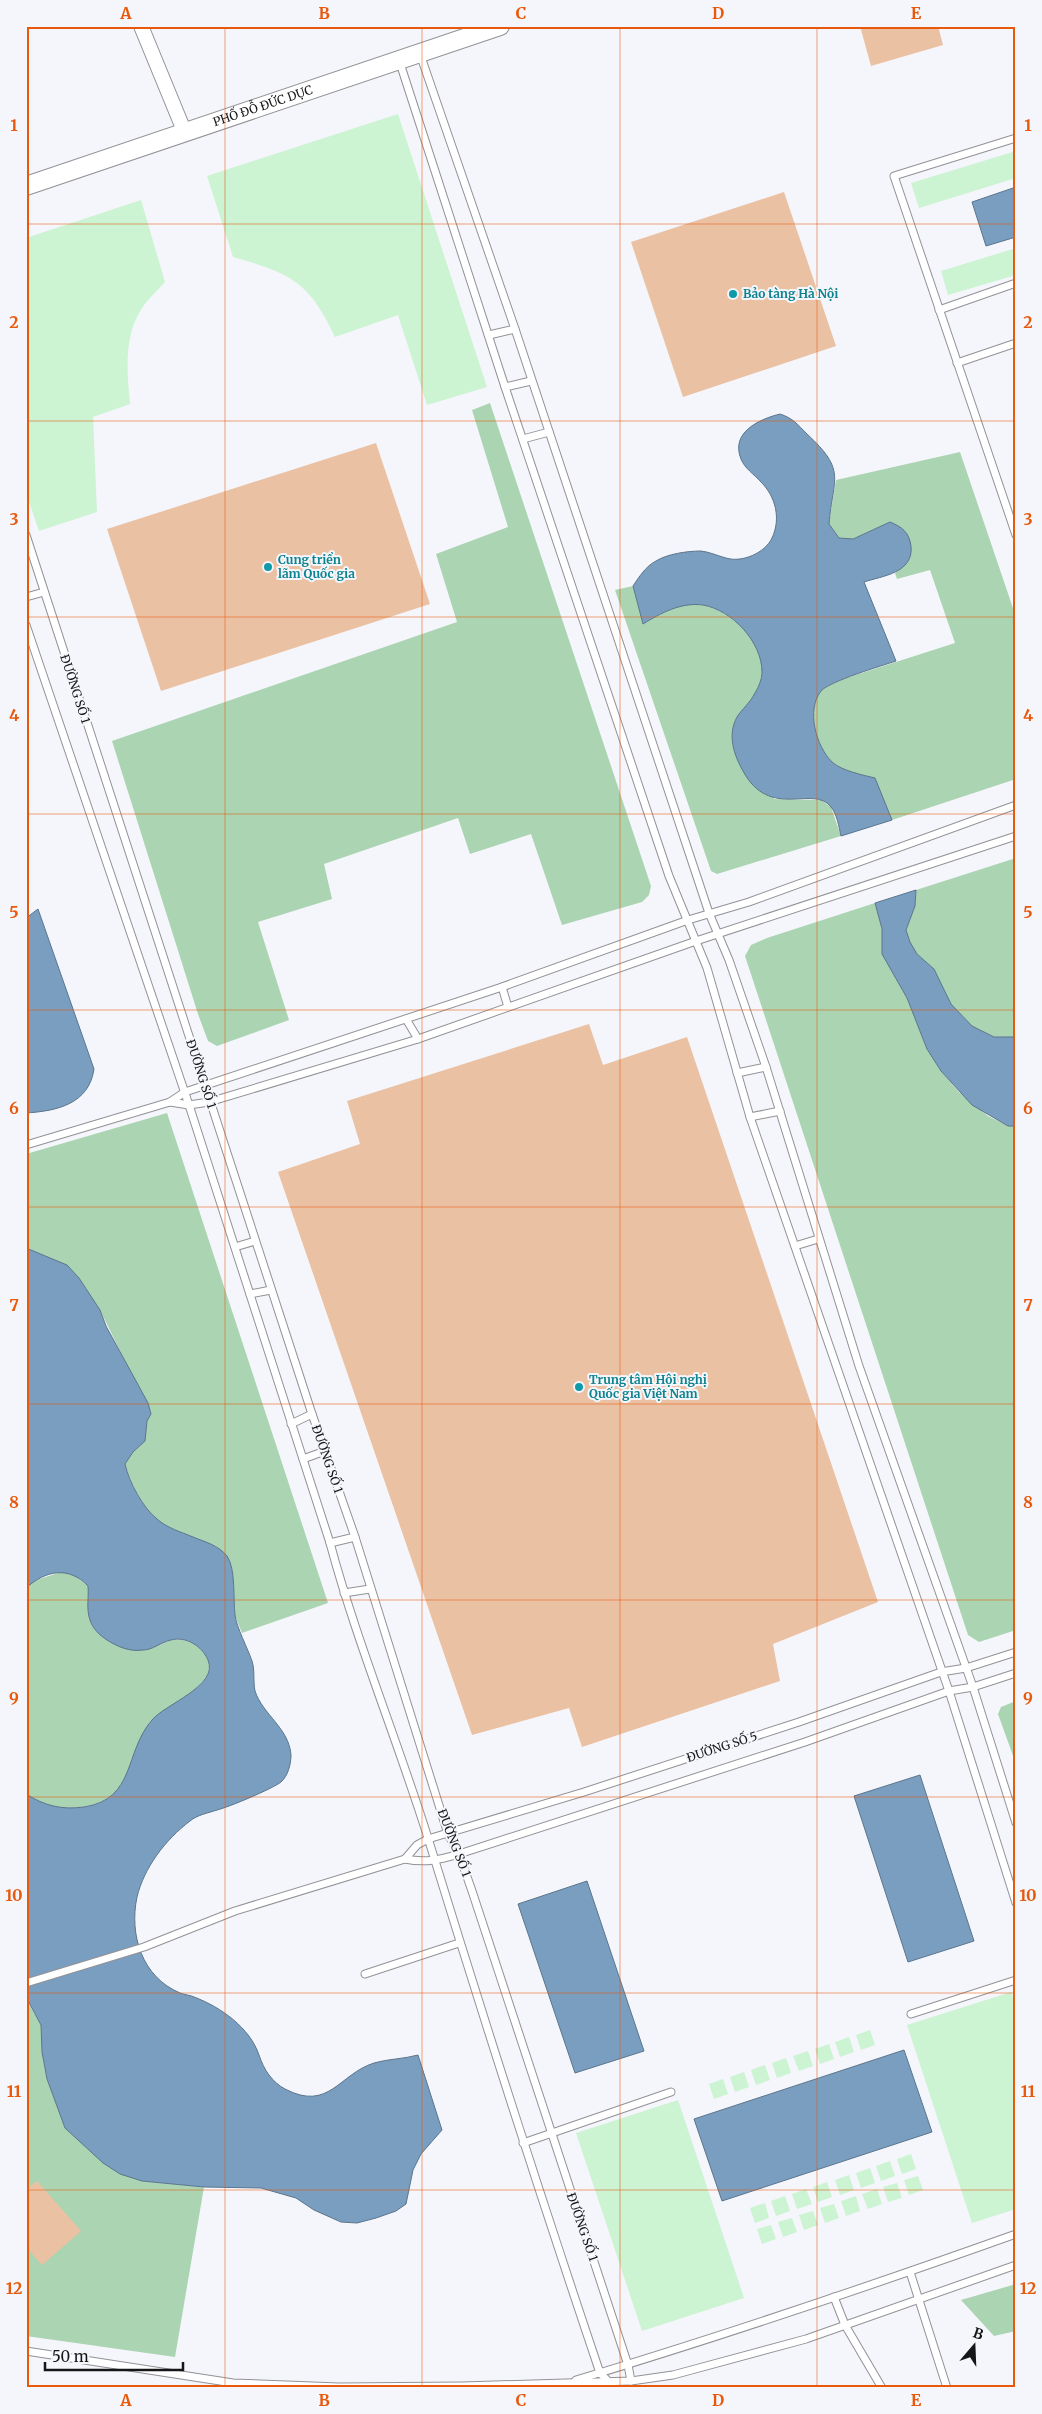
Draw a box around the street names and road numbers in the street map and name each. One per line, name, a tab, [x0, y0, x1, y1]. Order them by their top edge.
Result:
street label: PHỐ ĐỖ ĐỨC DỤC	[211, 82, 315, 129]
street label: ĐƯỜNG SỐ 1	[57, 652, 96, 726]
street label: ĐƯỜNG SỐ 1	[183, 1037, 222, 1111]
street label: ĐƯỜNG SỐ 1	[309, 1422, 348, 1496]
street label: ĐƯỜNG SỐ 5	[684, 1726, 759, 1765]
street label: ĐƯỜNG SỐ 1	[435, 1806, 476, 1880]
street label: ĐƯỜNG SỐ 1	[564, 2190, 603, 2264]

